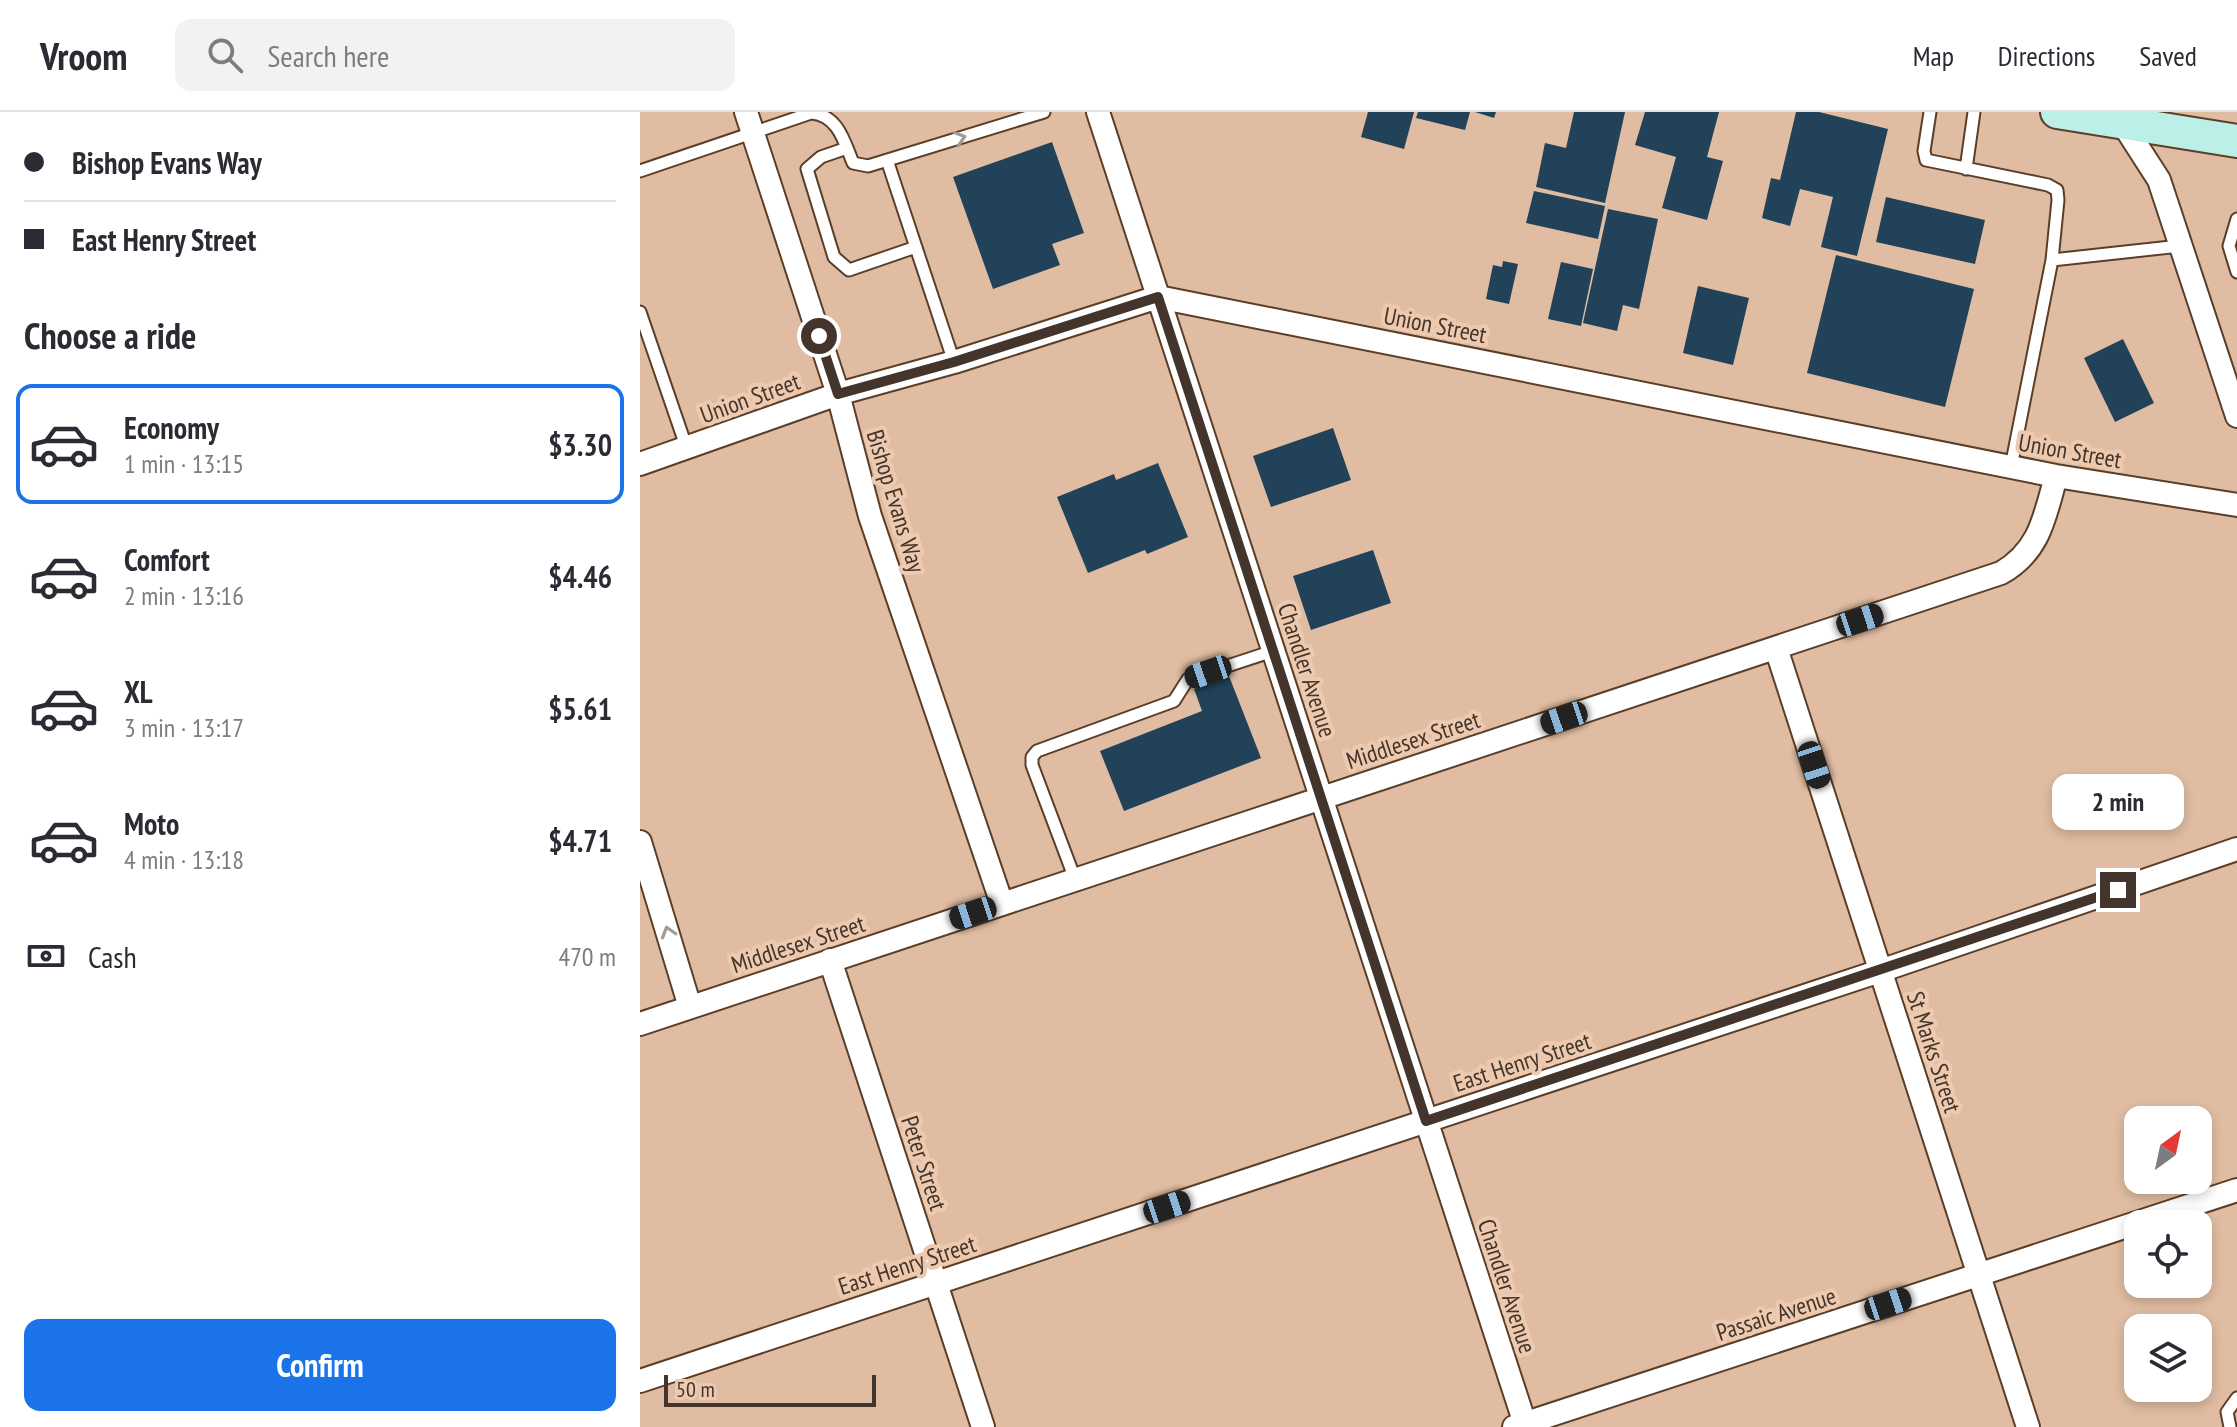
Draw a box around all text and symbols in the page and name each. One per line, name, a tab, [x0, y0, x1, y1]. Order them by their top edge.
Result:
search box	[175, 19, 735, 91]
text: Vroom	[40, 31, 127, 80]
icon: search	[203, 33, 247, 77]
text: Search here	[267, 36, 389, 75]
text: Map	[1913, 37, 1954, 74]
text: Directions	[1998, 37, 2095, 74]
text: Saved	[2139, 37, 2197, 74]
one-way arrow	[953, 131, 967, 147]
text: Bishop Evans Way	[72, 143, 262, 182]
text: East Henry Street	[72, 220, 256, 259]
street label: Union Street	[1381, 300, 1489, 350]
text: Choose a ride	[24, 312, 196, 359]
route start	[801, 318, 837, 354]
street label: Union Street	[696, 366, 805, 430]
icon: car	[28, 408, 100, 480]
text: Economy	[124, 408, 219, 447]
text: $3.30	[548, 425, 612, 464]
street label: Bishop Evans Way	[860, 426, 932, 576]
street label: Union Street	[2016, 427, 2124, 475]
text: 1 min · 13:15	[124, 447, 244, 480]
icon: car	[28, 540, 100, 612]
text: Comfort	[124, 540, 210, 579]
text: $4.46	[548, 557, 612, 596]
text: 2 min · 13:16	[124, 579, 244, 612]
street label: Chandler Avenue	[1271, 599, 1343, 741]
car	[1833, 601, 1887, 639]
car	[1181, 653, 1235, 691]
icon: car	[28, 672, 100, 744]
text: XL	[124, 672, 153, 711]
text: $5.61	[548, 689, 612, 728]
car	[1537, 699, 1591, 737]
street label: Middlesex Street	[1342, 704, 1484, 776]
text: 3 min · 13:17	[124, 711, 244, 744]
car	[1795, 738, 1833, 792]
callout: 2 min	[2052, 774, 2184, 830]
text: 2 min	[2092, 785, 2144, 818]
icon: car	[28, 804, 100, 876]
text: Moto	[124, 804, 179, 843]
text: $4.71	[548, 821, 612, 860]
text: 4 min · 13:18	[124, 843, 244, 876]
route end	[2100, 872, 2136, 908]
car	[946, 894, 1000, 932]
street label: Middlesex Street	[727, 908, 869, 980]
one-way arrow	[661, 926, 677, 940]
icon: cash	[24, 934, 68, 978]
text: Cash	[88, 937, 137, 976]
text: 470 m	[558, 940, 616, 973]
street label: St Marks Street	[1900, 987, 1968, 1117]
street label: East Henry Street	[1449, 1025, 1595, 1099]
north arrow	[2124, 1106, 2212, 1194]
map controls	[2124, 1106, 2212, 1402]
street label: Peter Street	[894, 1112, 954, 1215]
car	[1140, 1188, 1194, 1226]
button: locate	[2124, 1210, 2212, 1298]
street label: Chandler Avenue	[1471, 1215, 1543, 1357]
street label: East Henry Street	[834, 1228, 980, 1302]
street label: Passaic Avenue	[1712, 1280, 1840, 1348]
car	[1861, 1285, 1915, 1323]
button: layers	[2124, 1314, 2212, 1402]
button: Confirm	[24, 1319, 616, 1411]
scale bar	[664, 1371, 876, 1407]
text: 50 m	[676, 1375, 715, 1403]

